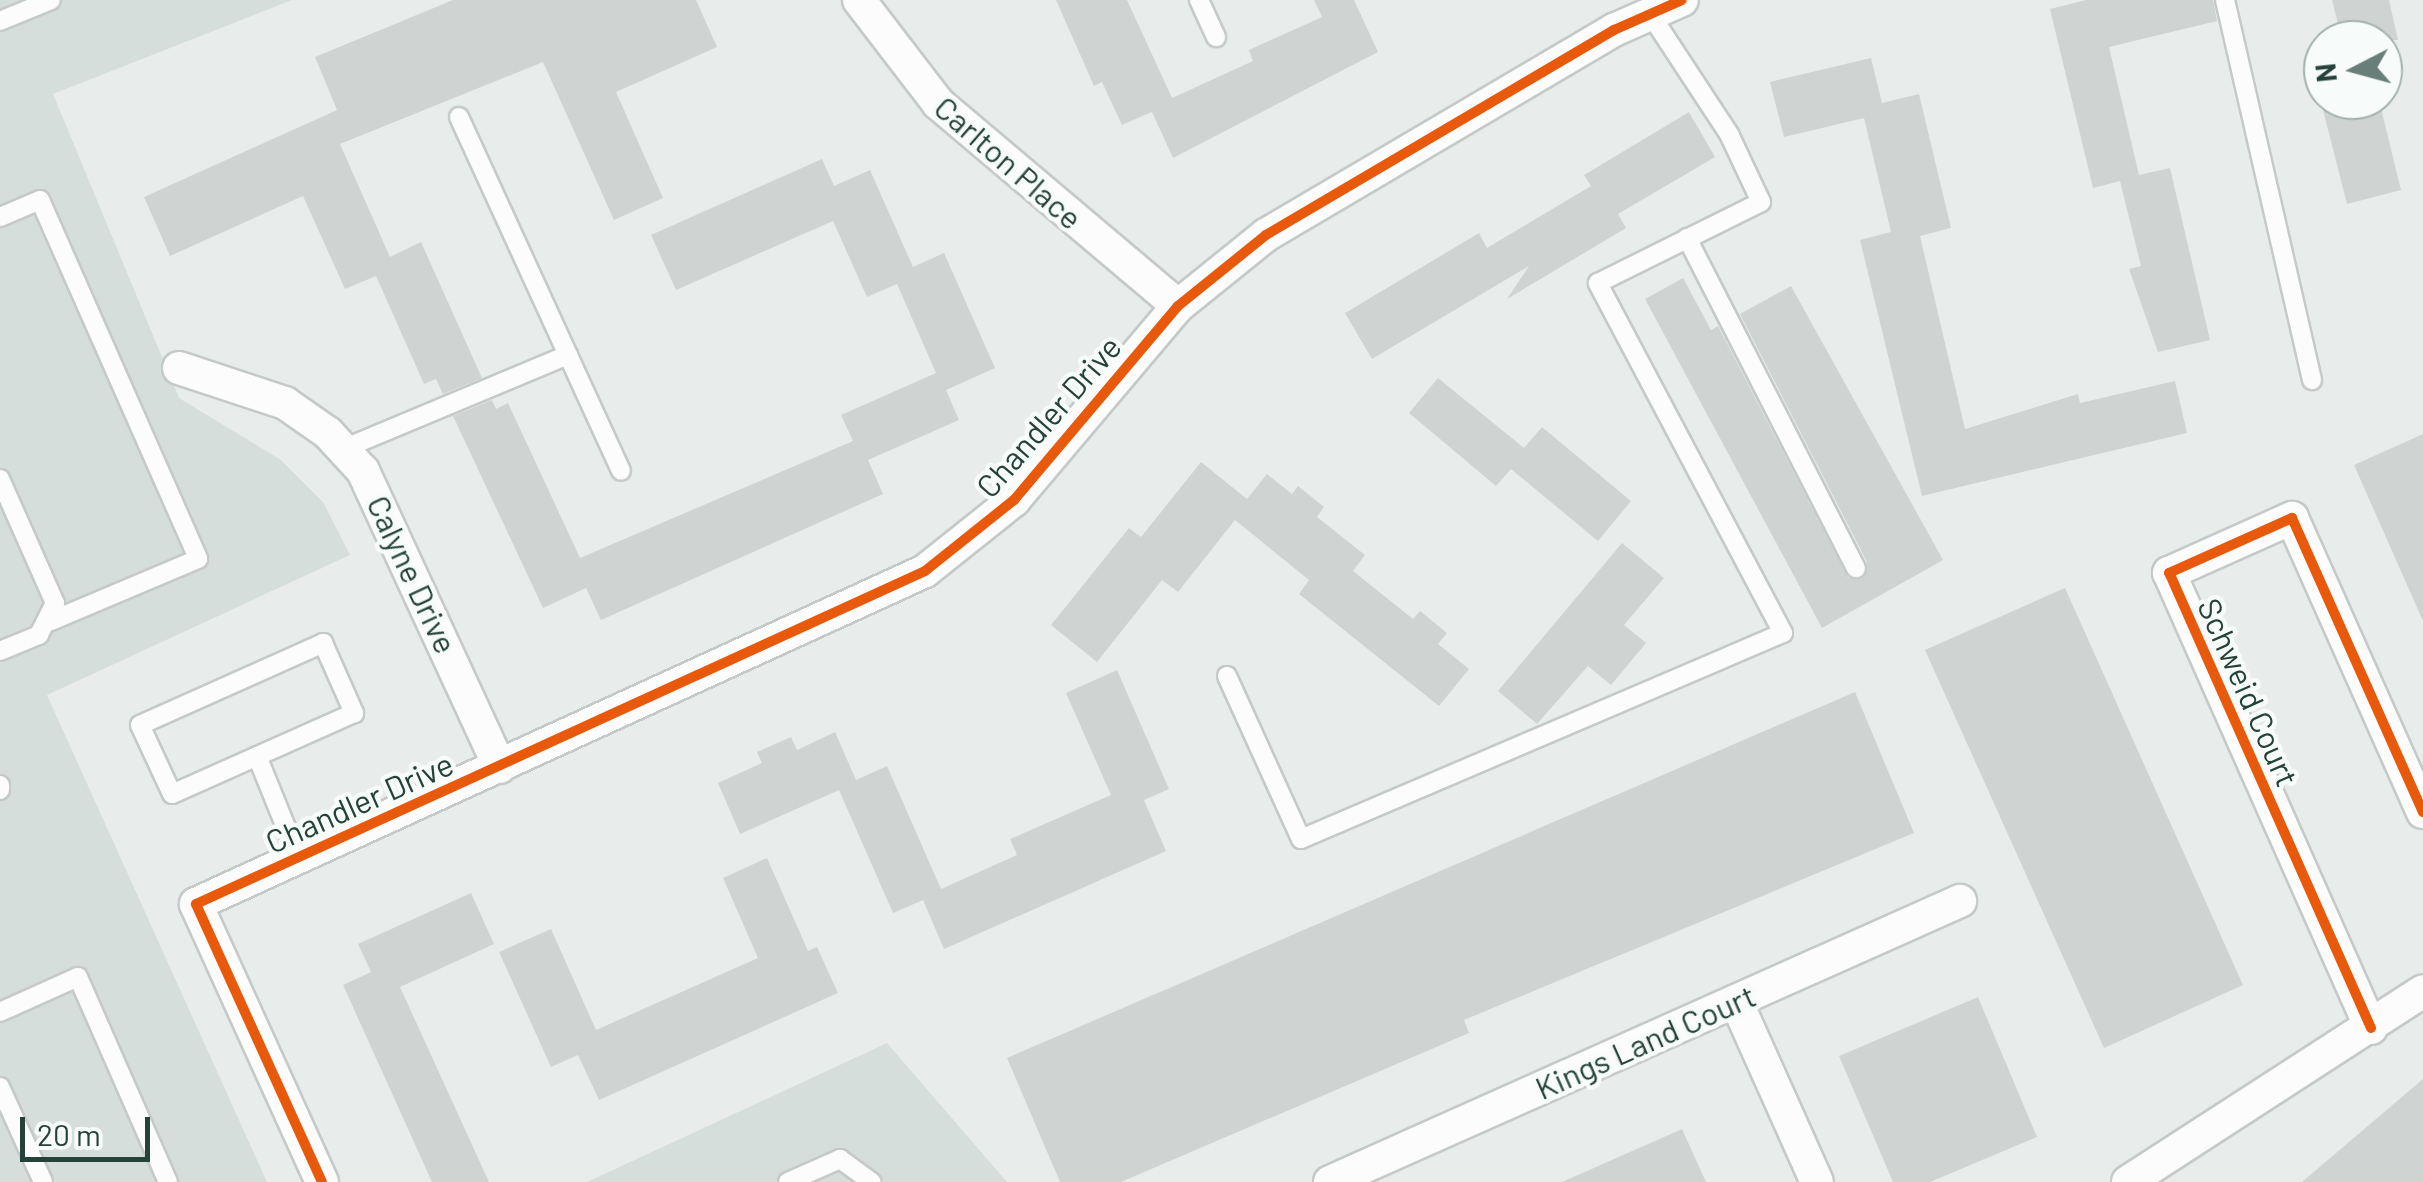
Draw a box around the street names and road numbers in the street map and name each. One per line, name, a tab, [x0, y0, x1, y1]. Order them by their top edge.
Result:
street label: Carlton Place	[927, 87, 1091, 237]
street label: Chandler Drive	[967, 327, 1129, 505]
street label: Calyne Drive	[360, 489, 466, 659]
street label: Schweid Court	[2190, 592, 2308, 792]
street label: Chandler Drive	[259, 744, 459, 860]
street label: Kings Land Court	[1529, 975, 1761, 1107]

